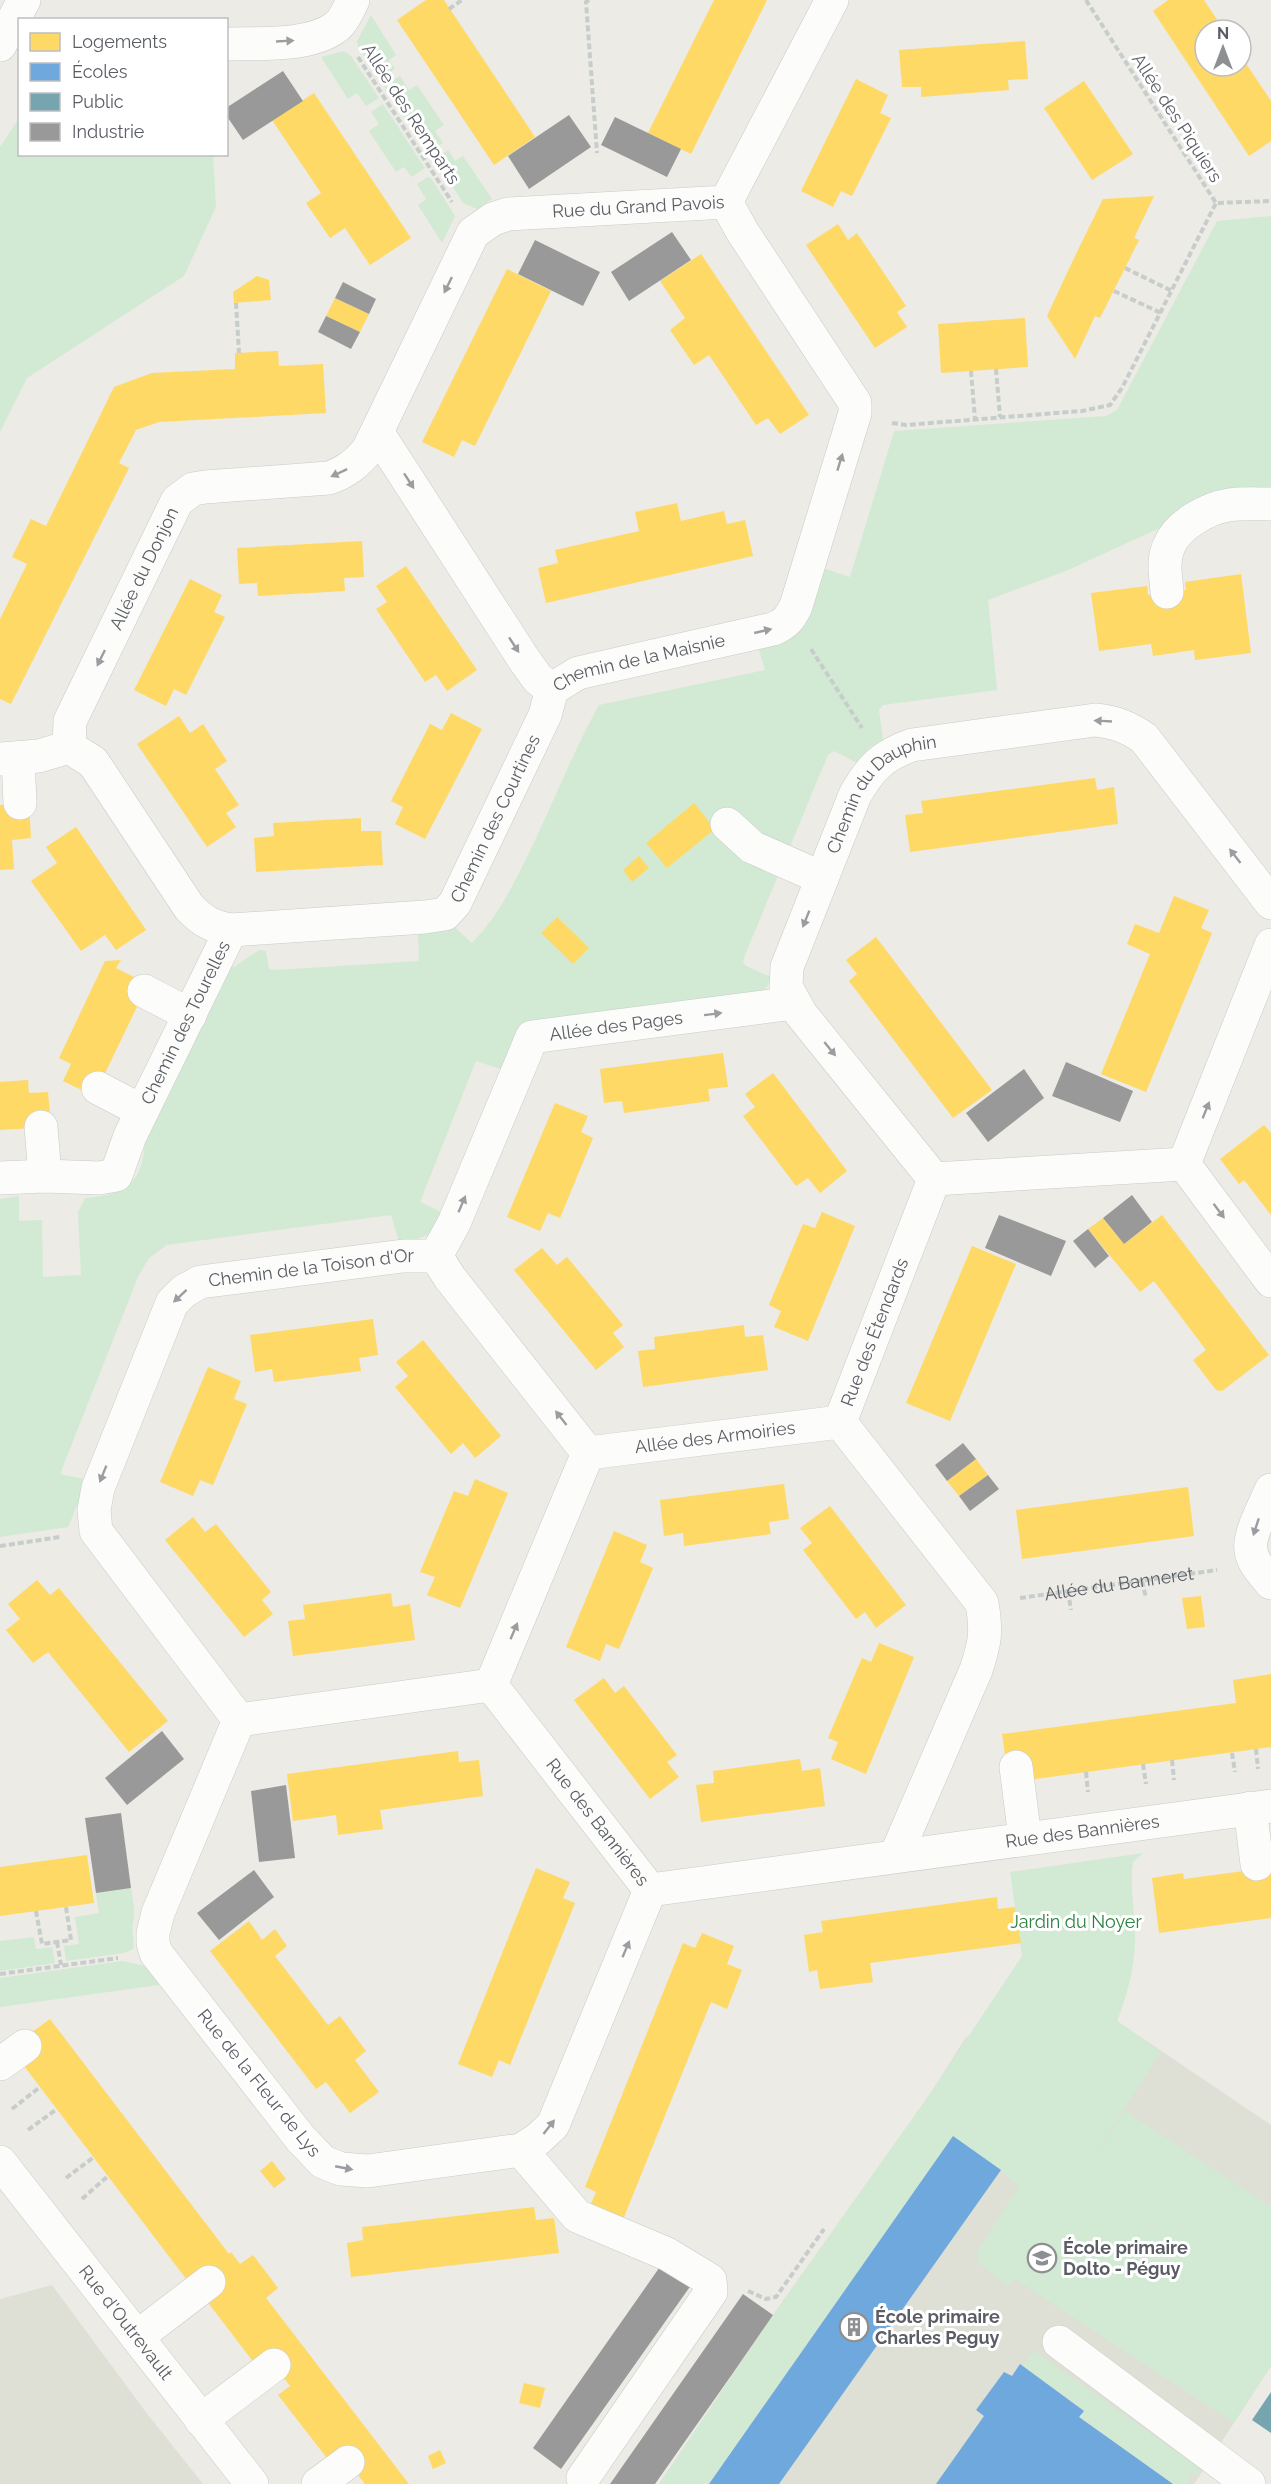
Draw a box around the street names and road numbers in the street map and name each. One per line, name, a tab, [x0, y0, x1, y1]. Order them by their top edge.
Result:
street label: Allée des Remparts	[358, 40, 465, 188]
street label: Allée des Piquiers	[1128, 49, 1227, 186]
street label: Rue du Grand Pavois	[552, 191, 725, 222]
street label: Allée du Donjon	[105, 504, 182, 633]
street label: Chemin de la Maisnie	[549, 629, 727, 696]
street label: Chemin des Courtines	[446, 731, 544, 906]
street label: Chemin du Dauphin	[822, 731, 938, 857]
street label: Chemin des Tourelles	[136, 937, 234, 1108]
street label: Allée des Pages	[548, 1007, 684, 1045]
street label: Chemin de la Toison d'Or	[207, 1245, 414, 1291]
street label: Rue des Étendards	[836, 1255, 913, 1409]
street label: Allée des Armoiries	[634, 1417, 797, 1457]
street label: Allée du Banneret	[1043, 1562, 1195, 1604]
street label: Rue des Bannières	[542, 1754, 654, 1890]
street label: Rue des Bannières	[1004, 1810, 1161, 1852]
street label: Rue de la Fleur de Lys	[193, 2005, 326, 2161]
street label: Rue d'Outrevault	[75, 2261, 177, 2384]

